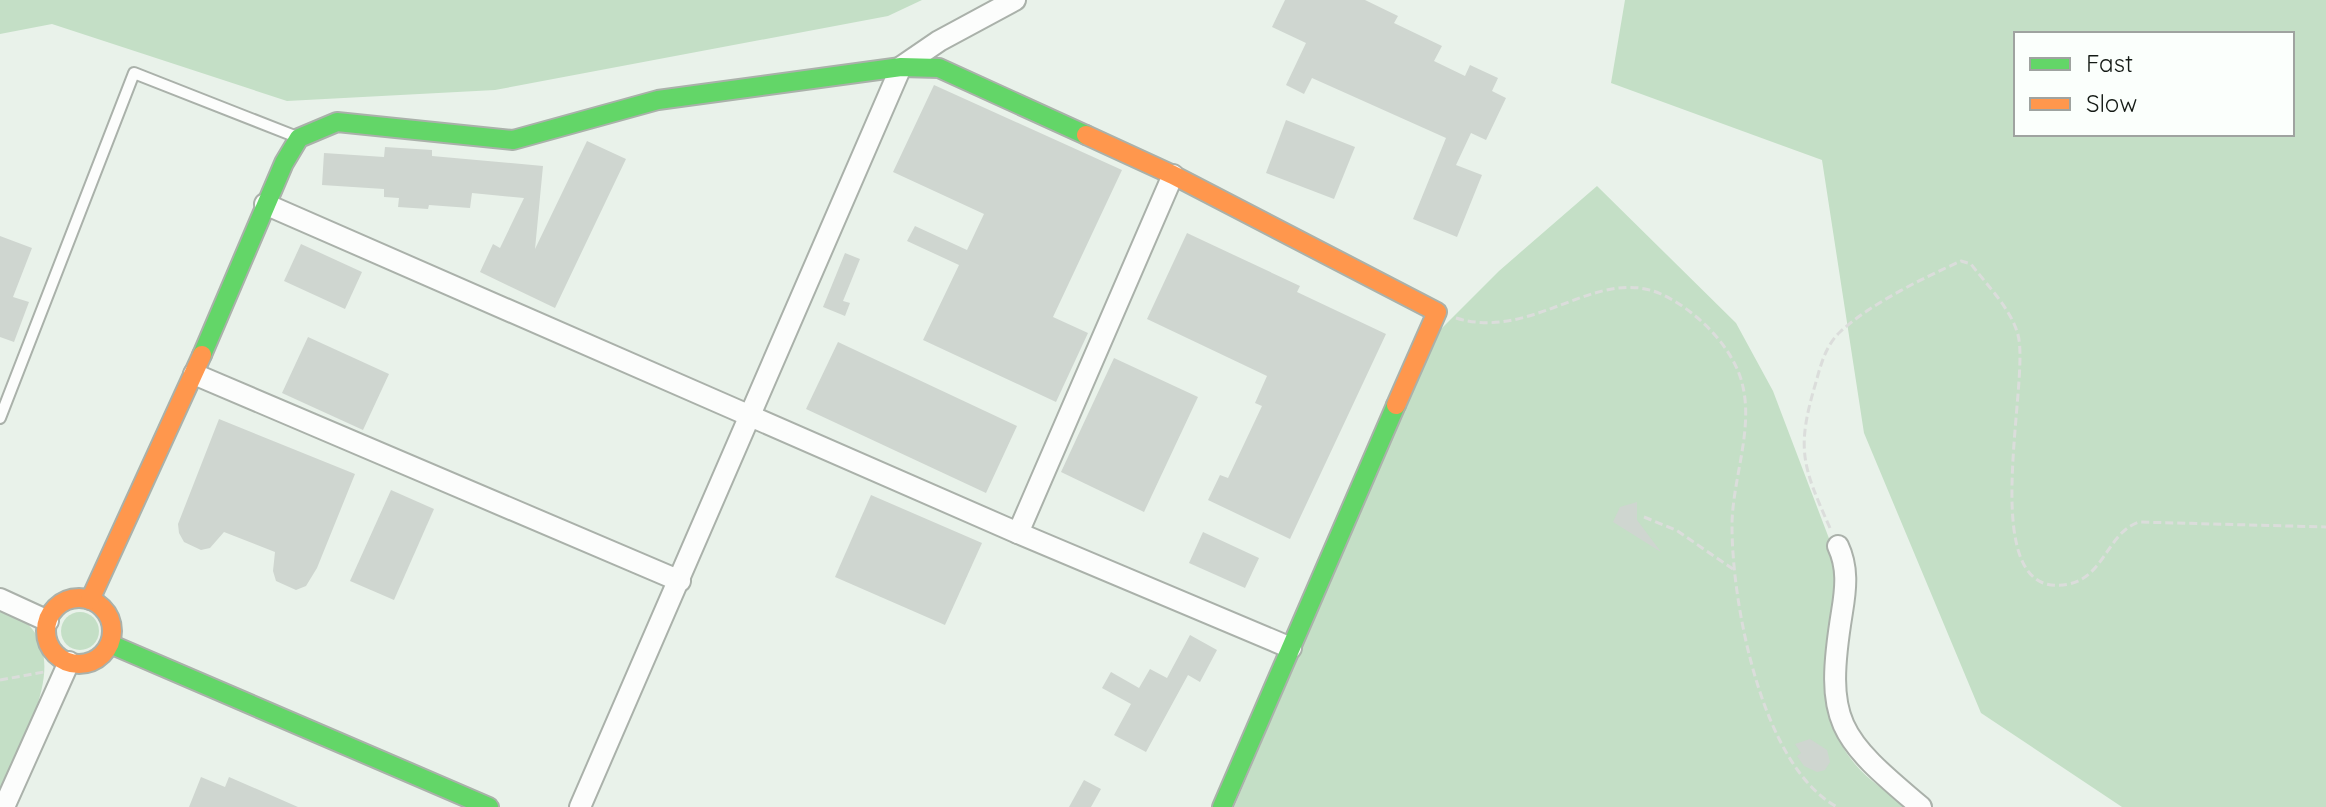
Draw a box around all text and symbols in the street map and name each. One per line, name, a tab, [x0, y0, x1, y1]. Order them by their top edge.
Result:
legend	[2014, 32, 2294, 136]
text: Fast	[2086, 48, 2133, 78]
text: Slow	[2086, 88, 2137, 118]

